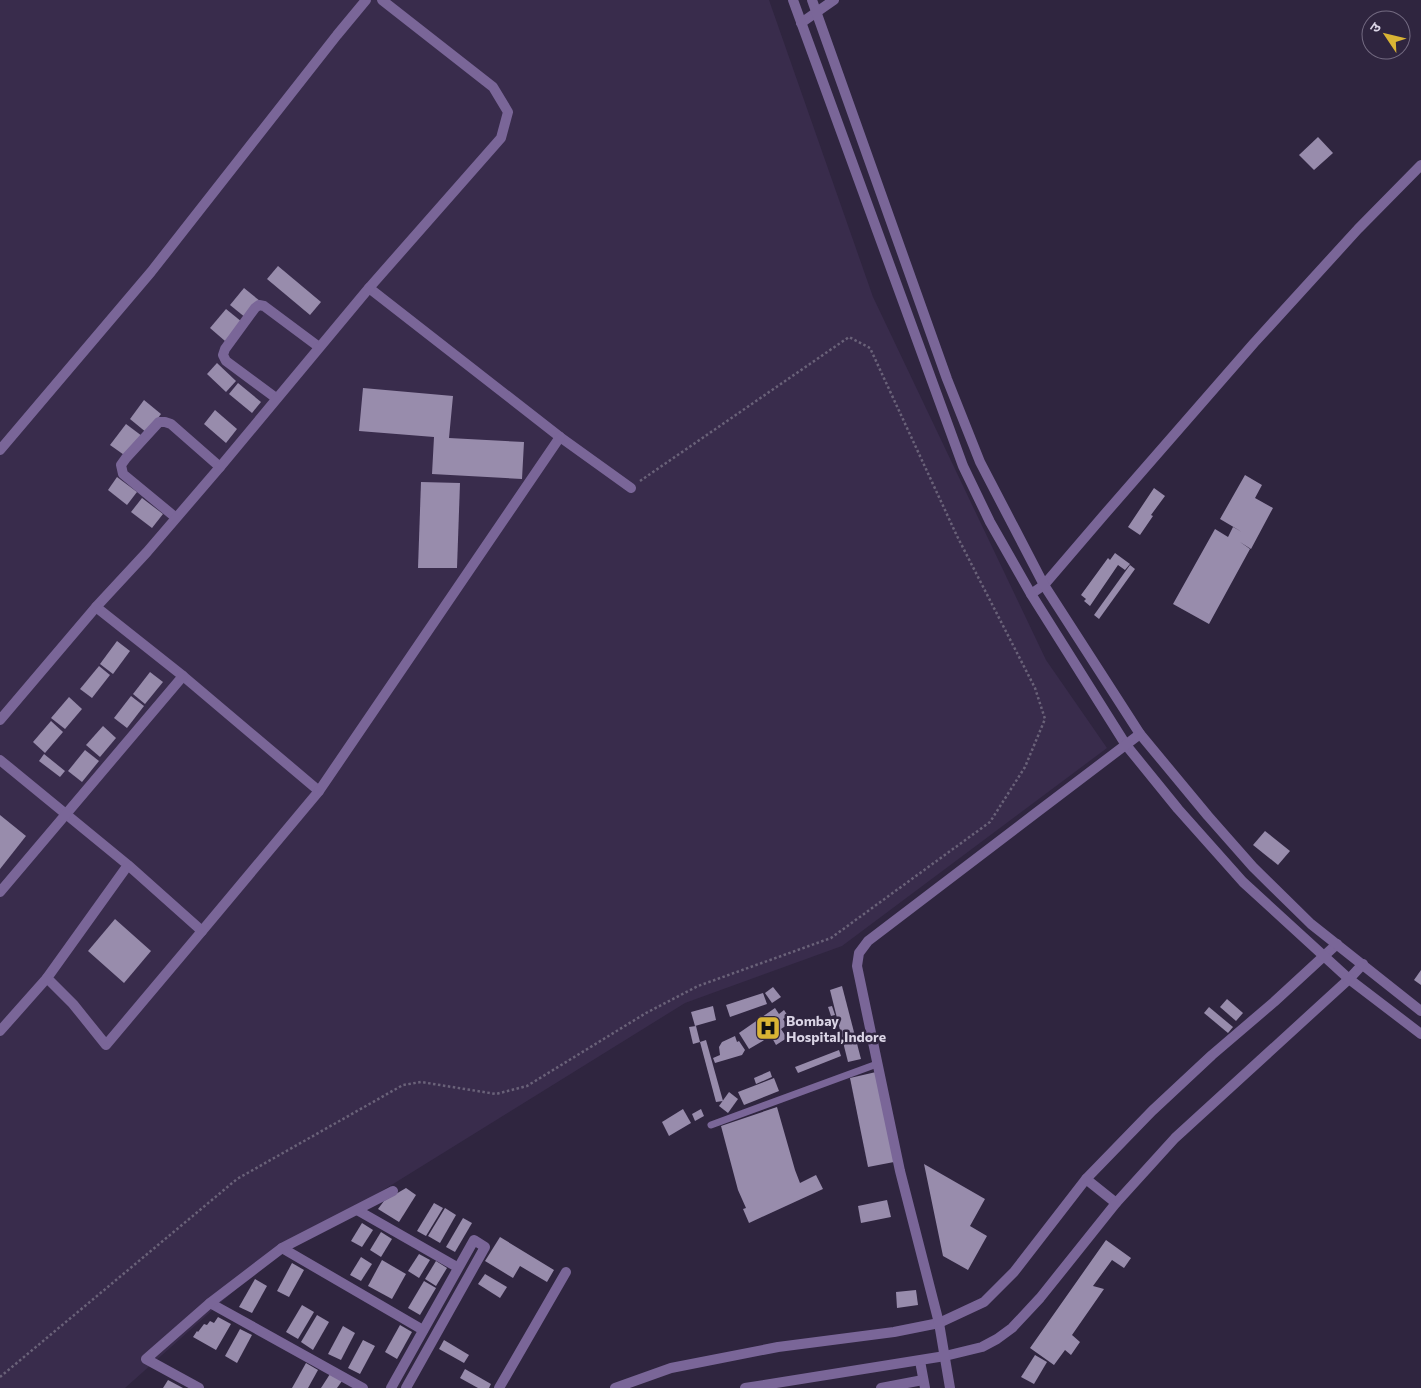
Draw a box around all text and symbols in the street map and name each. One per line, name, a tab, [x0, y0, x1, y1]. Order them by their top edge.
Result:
north arrow	[1361, 10, 1411, 60]
text: उ	[1366, 18, 1385, 35]
place label: Bombay Hospital,Indore	[786, 1012, 886, 1045]
hospital icon: Bombay Hospital,Indore	[755, 1015, 781, 1041]

